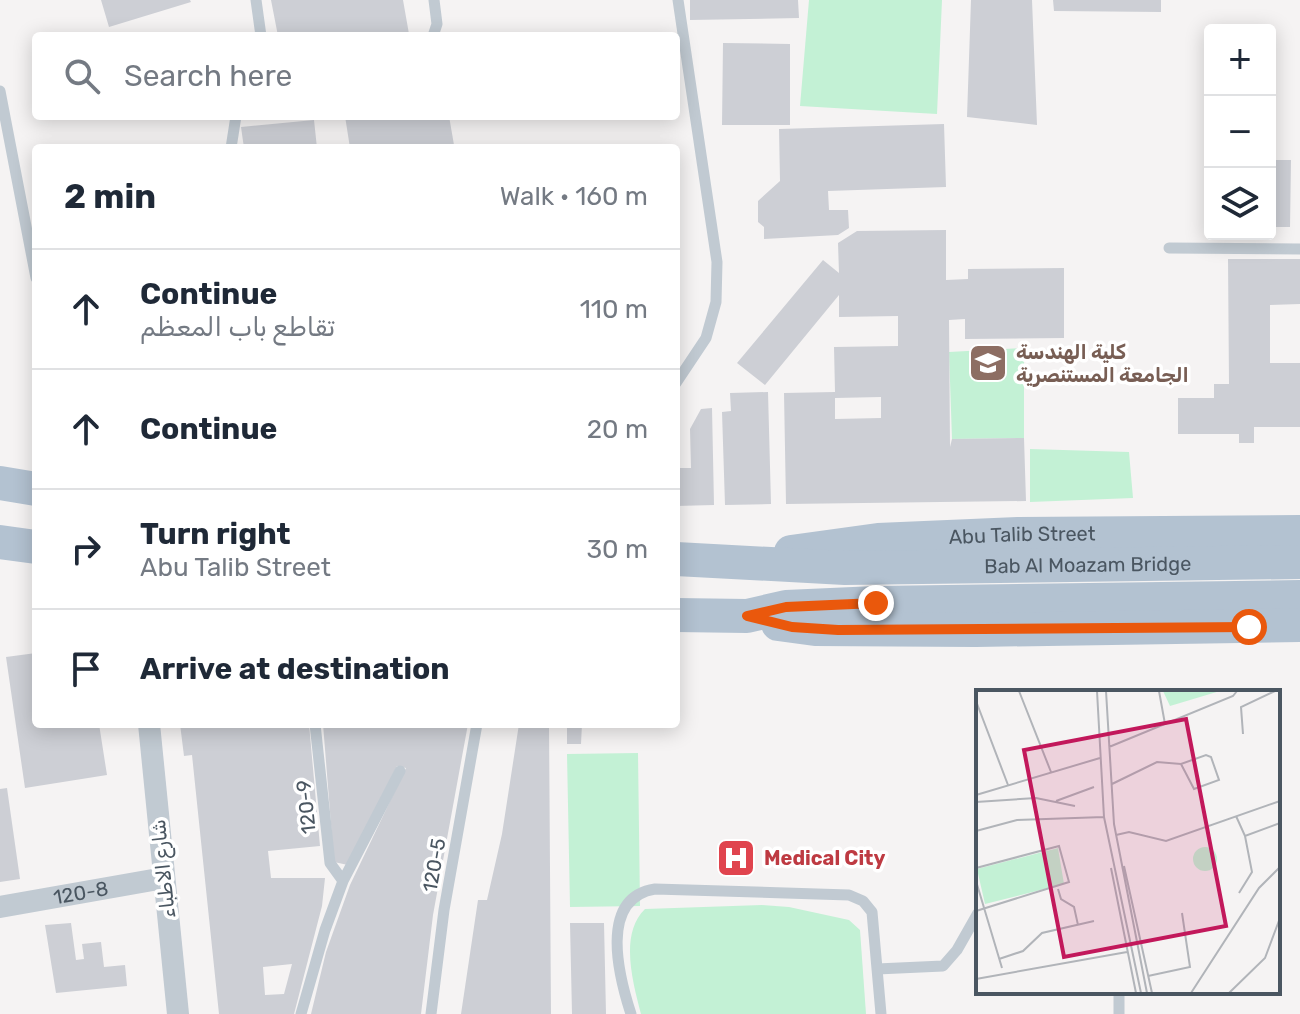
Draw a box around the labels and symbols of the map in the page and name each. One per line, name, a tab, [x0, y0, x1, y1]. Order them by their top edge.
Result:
place label: كلية الهندسة الجامعة المستنصرية	[1016, 340, 1189, 387]
school or university icon: كلية الهندسة الجامعة المستنصرية	[967, 342, 1009, 384]
street label: Abu Talib Street	[948, 521, 1096, 549]
street label: Bab Al Moazam Bridge	[984, 551, 1191, 578]
route end	[858, 585, 894, 621]
route start	[1231, 609, 1267, 645]
inset map	[976, 690, 1280, 994]
street label: 120-9	[291, 779, 321, 835]
street label: شارع الاطباء	[146, 818, 182, 920]
street label: 120-5	[417, 836, 451, 894]
hospital icon: Medical City	[715, 837, 757, 879]
place label: Medical City	[764, 846, 885, 870]
street label: 120-8	[51, 876, 110, 909]

